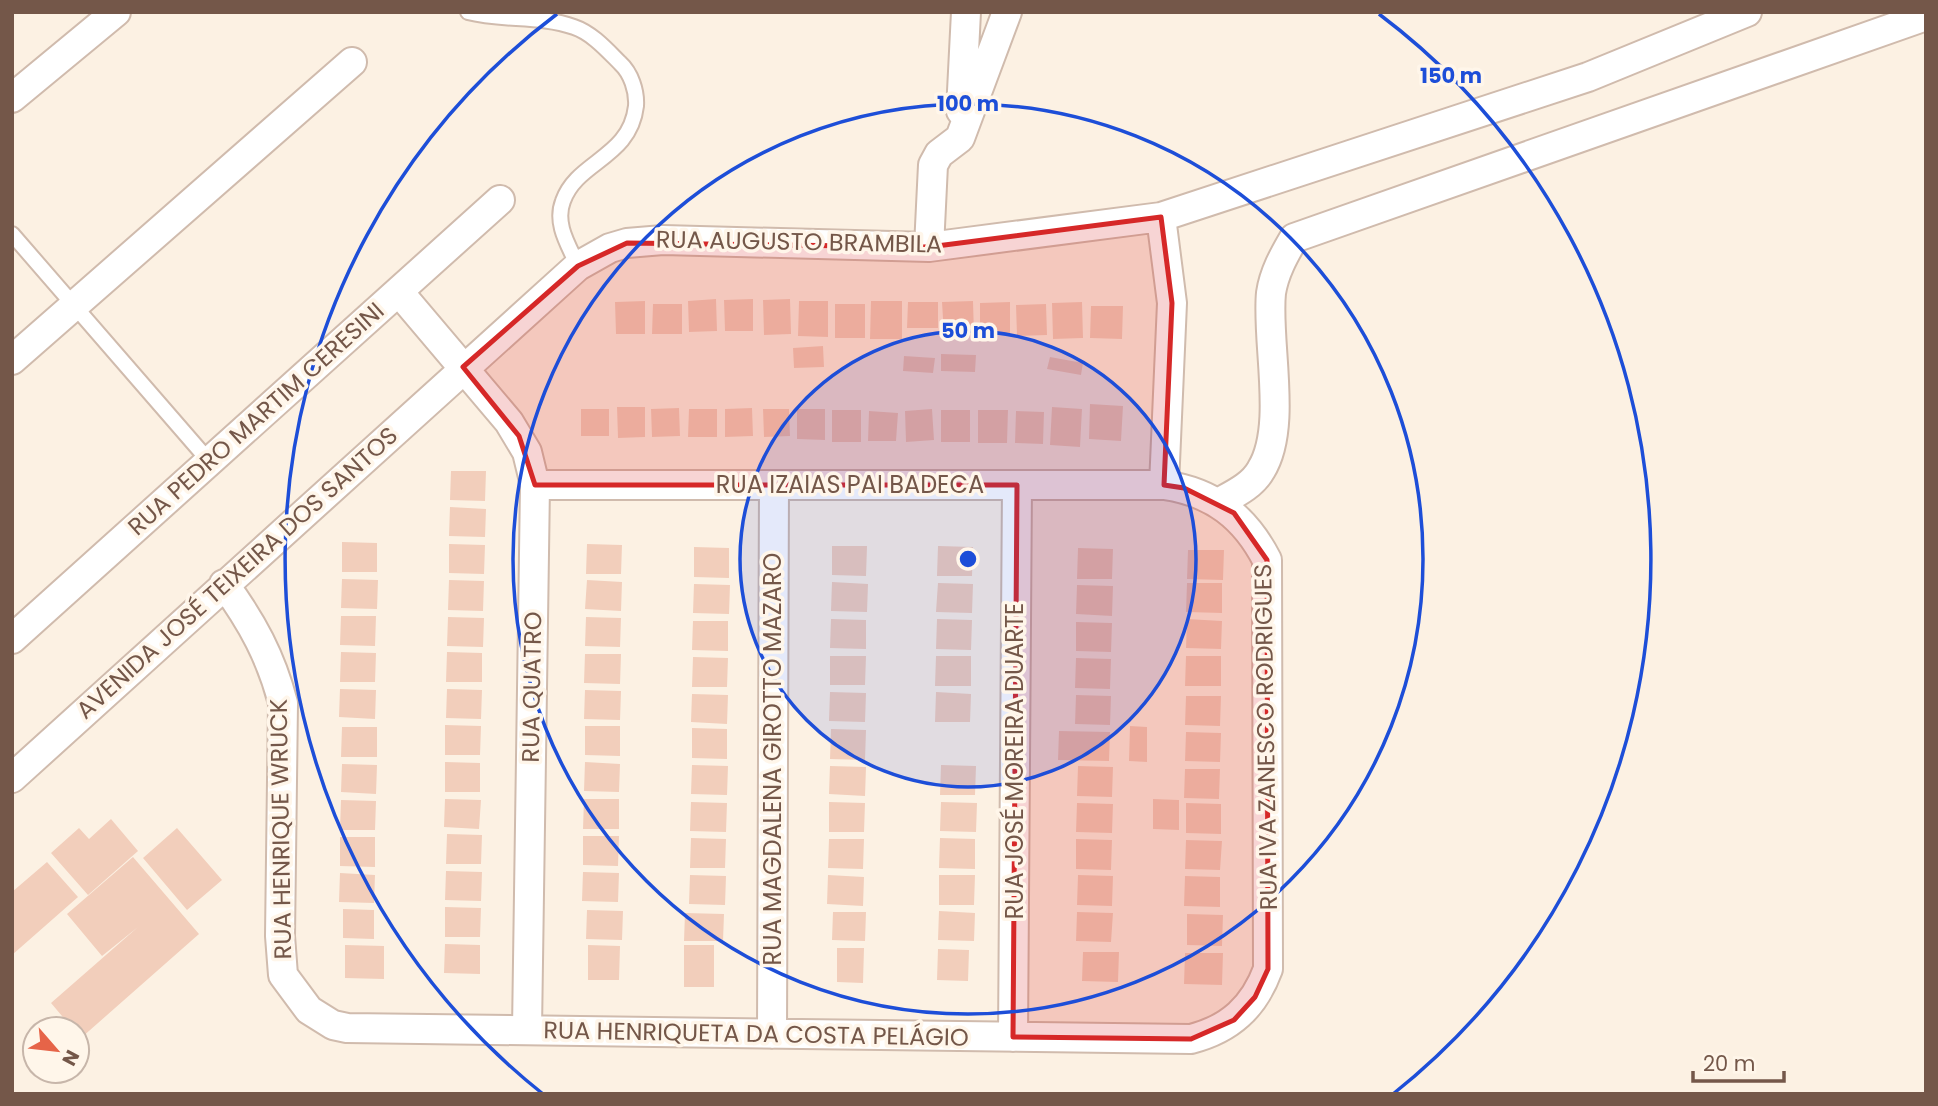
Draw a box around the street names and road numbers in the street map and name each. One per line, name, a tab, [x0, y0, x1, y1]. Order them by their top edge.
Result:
street label: RUA AUGUSTO BRAMBILA	[656, 223, 942, 260]
street label: RUA PEDRO MARTIM CERESINI	[120, 295, 391, 543]
street label: AVENIDA JOSÉ TEIXEIRA DOS SANTOS	[69, 419, 405, 726]
street label: RUA IZAIAS PAI BADECA	[716, 468, 984, 501]
street label: RUA MAGDALENA GIROTTO MAZARO	[756, 553, 789, 965]
street label: RUA IVA ZANESCO RODRIGUES	[1246, 563, 1285, 911]
street label: RUA JOSÉ MOREIRA DUARTE	[998, 603, 1031, 919]
street label: RUA QUATRO	[514, 611, 549, 763]
street label: RUA HENRIQUE WRUCK	[262, 698, 299, 960]
street label: RUA HENRIQUETA DA COSTA PELÁGIO	[543, 1013, 969, 1054]

